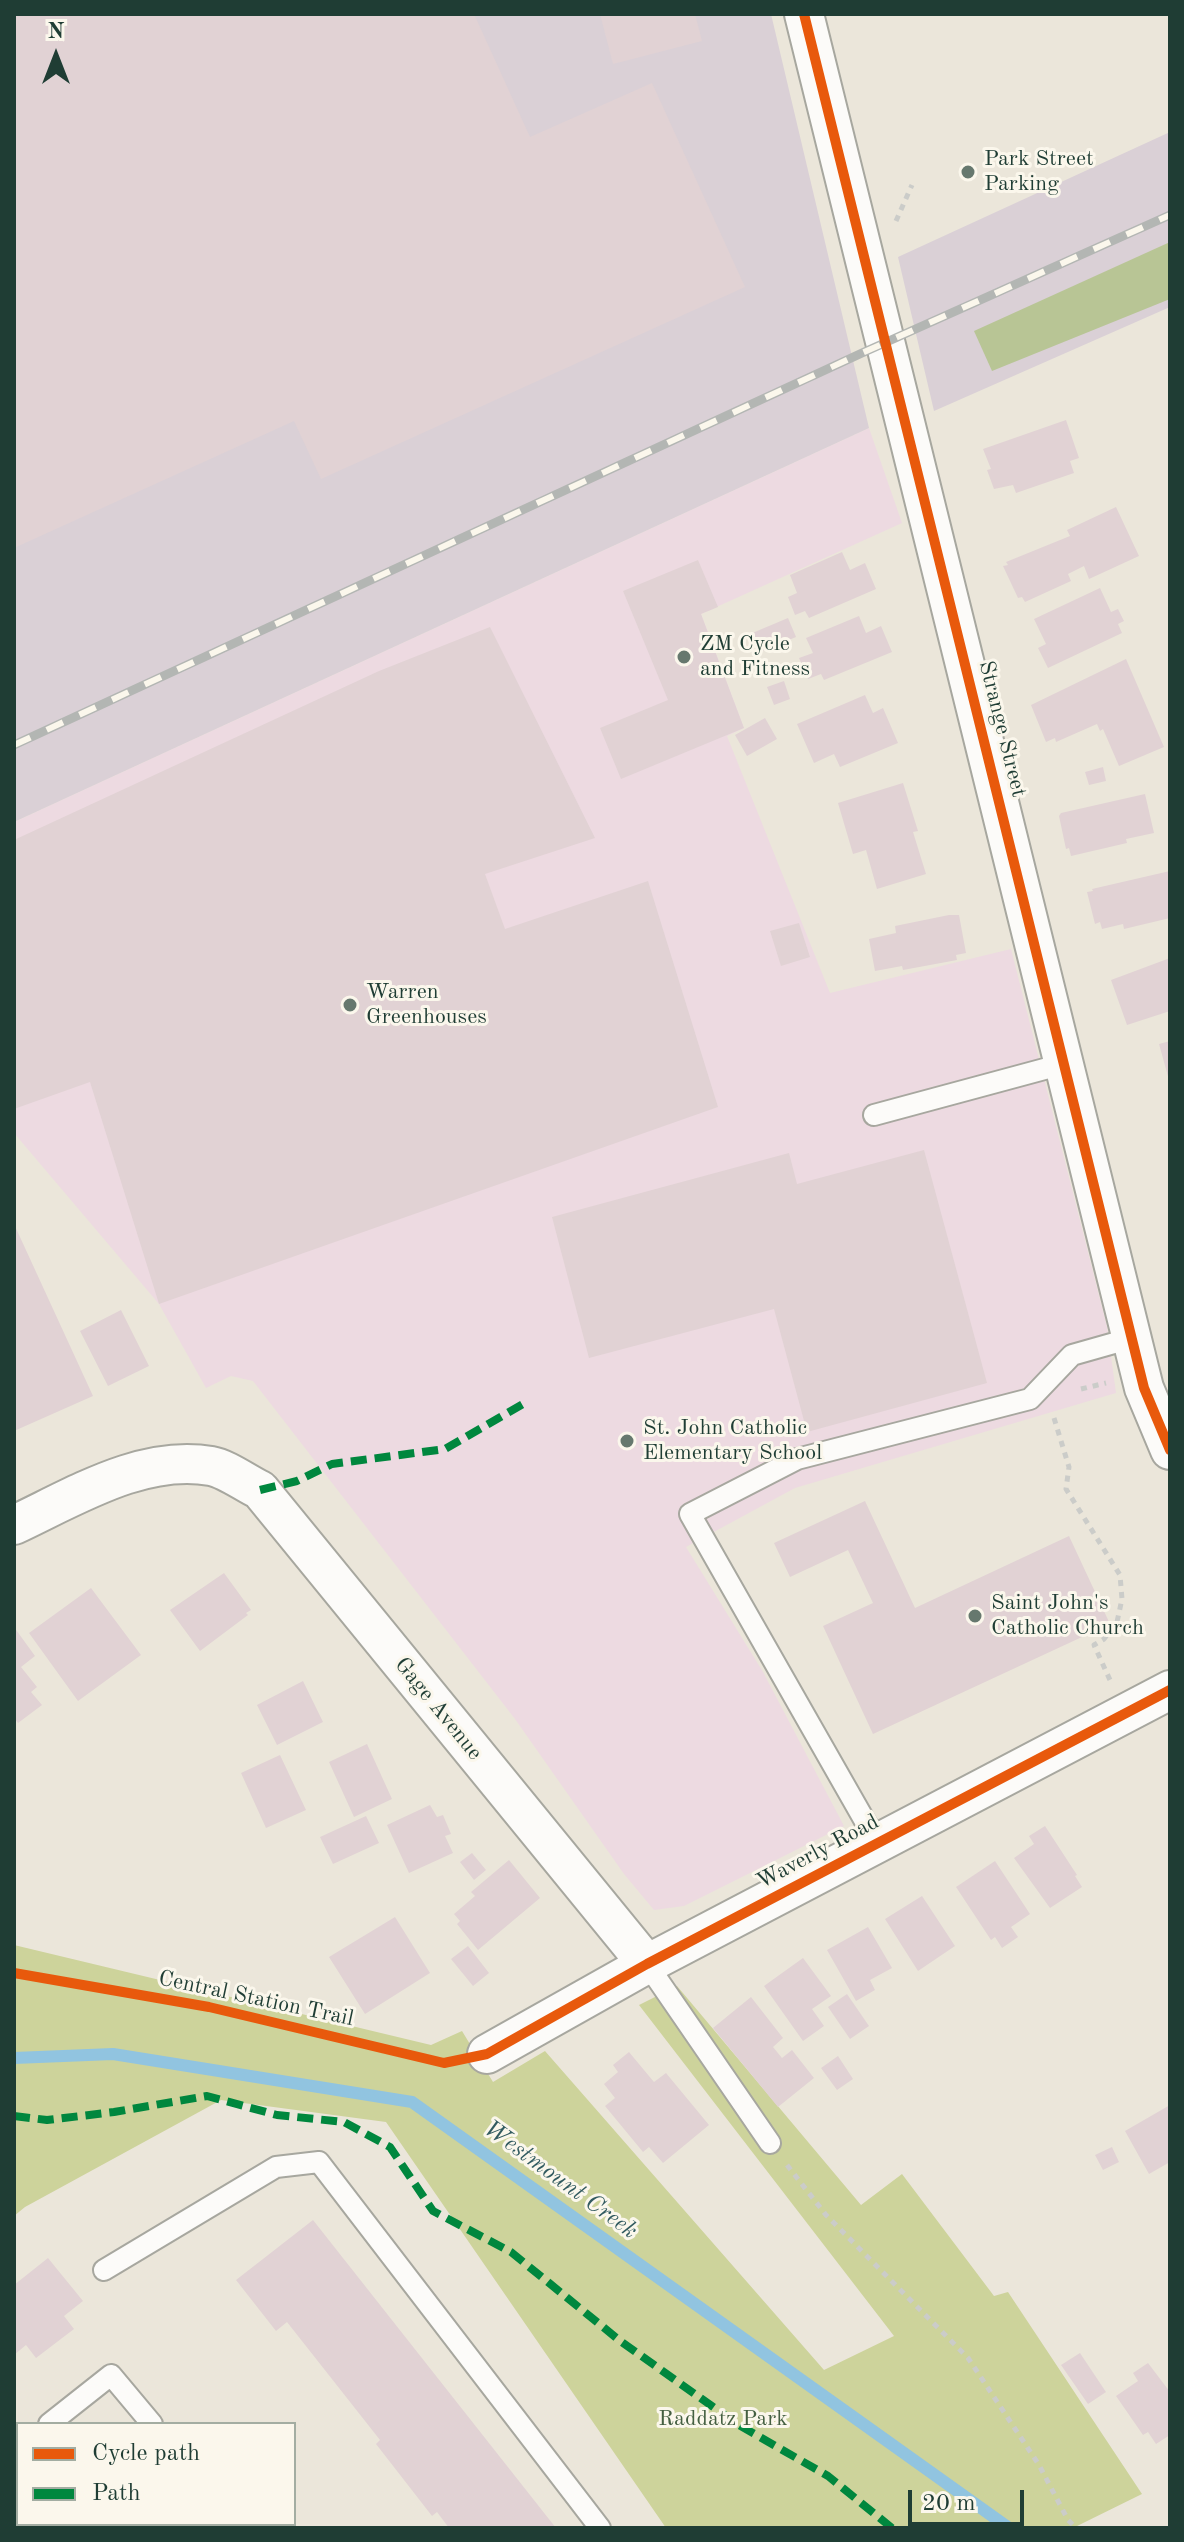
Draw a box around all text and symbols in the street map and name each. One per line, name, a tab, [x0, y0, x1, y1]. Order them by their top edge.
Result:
north arrow	[16, 16, 96, 96]
text: N	[48, 21, 64, 43]
place label: Park Street Parking	[984, 146, 1094, 198]
marker: Park Street Parking	[959, 163, 977, 181]
place label: ZM Cycle and Fitness	[700, 631, 810, 682]
marker: ZM Cycle and Fitness	[675, 648, 693, 666]
street label: Strange Street	[972, 658, 1032, 800]
place label: Warren Greenhouses	[366, 979, 487, 1030]
marker: Warren Greenhouses	[341, 996, 359, 1014]
place label: St. John Catholic Elementary School	[643, 1415, 822, 1466]
marker: St. John Catholic Elementary School	[618, 1432, 636, 1450]
place label: Saint John's Catholic Church	[991, 1590, 1144, 1642]
marker: Saint John's Catholic Church	[966, 1607, 984, 1625]
street label: Gage Avenue	[388, 1652, 488, 1766]
street label: Waverly Road	[752, 1809, 884, 1895]
street label: Central Station Trail	[156, 1965, 356, 2033]
water label: Westmount Creek	[477, 2114, 643, 2246]
park label: Raddatz Park	[658, 2406, 788, 2432]
legend	[16, 2422, 296, 2526]
text: Cycle path	[92, 2442, 200, 2466]
scale bar	[912, 2474, 1028, 2524]
text: Path	[92, 2482, 141, 2506]
text: 20 m	[922, 2492, 976, 2516]

